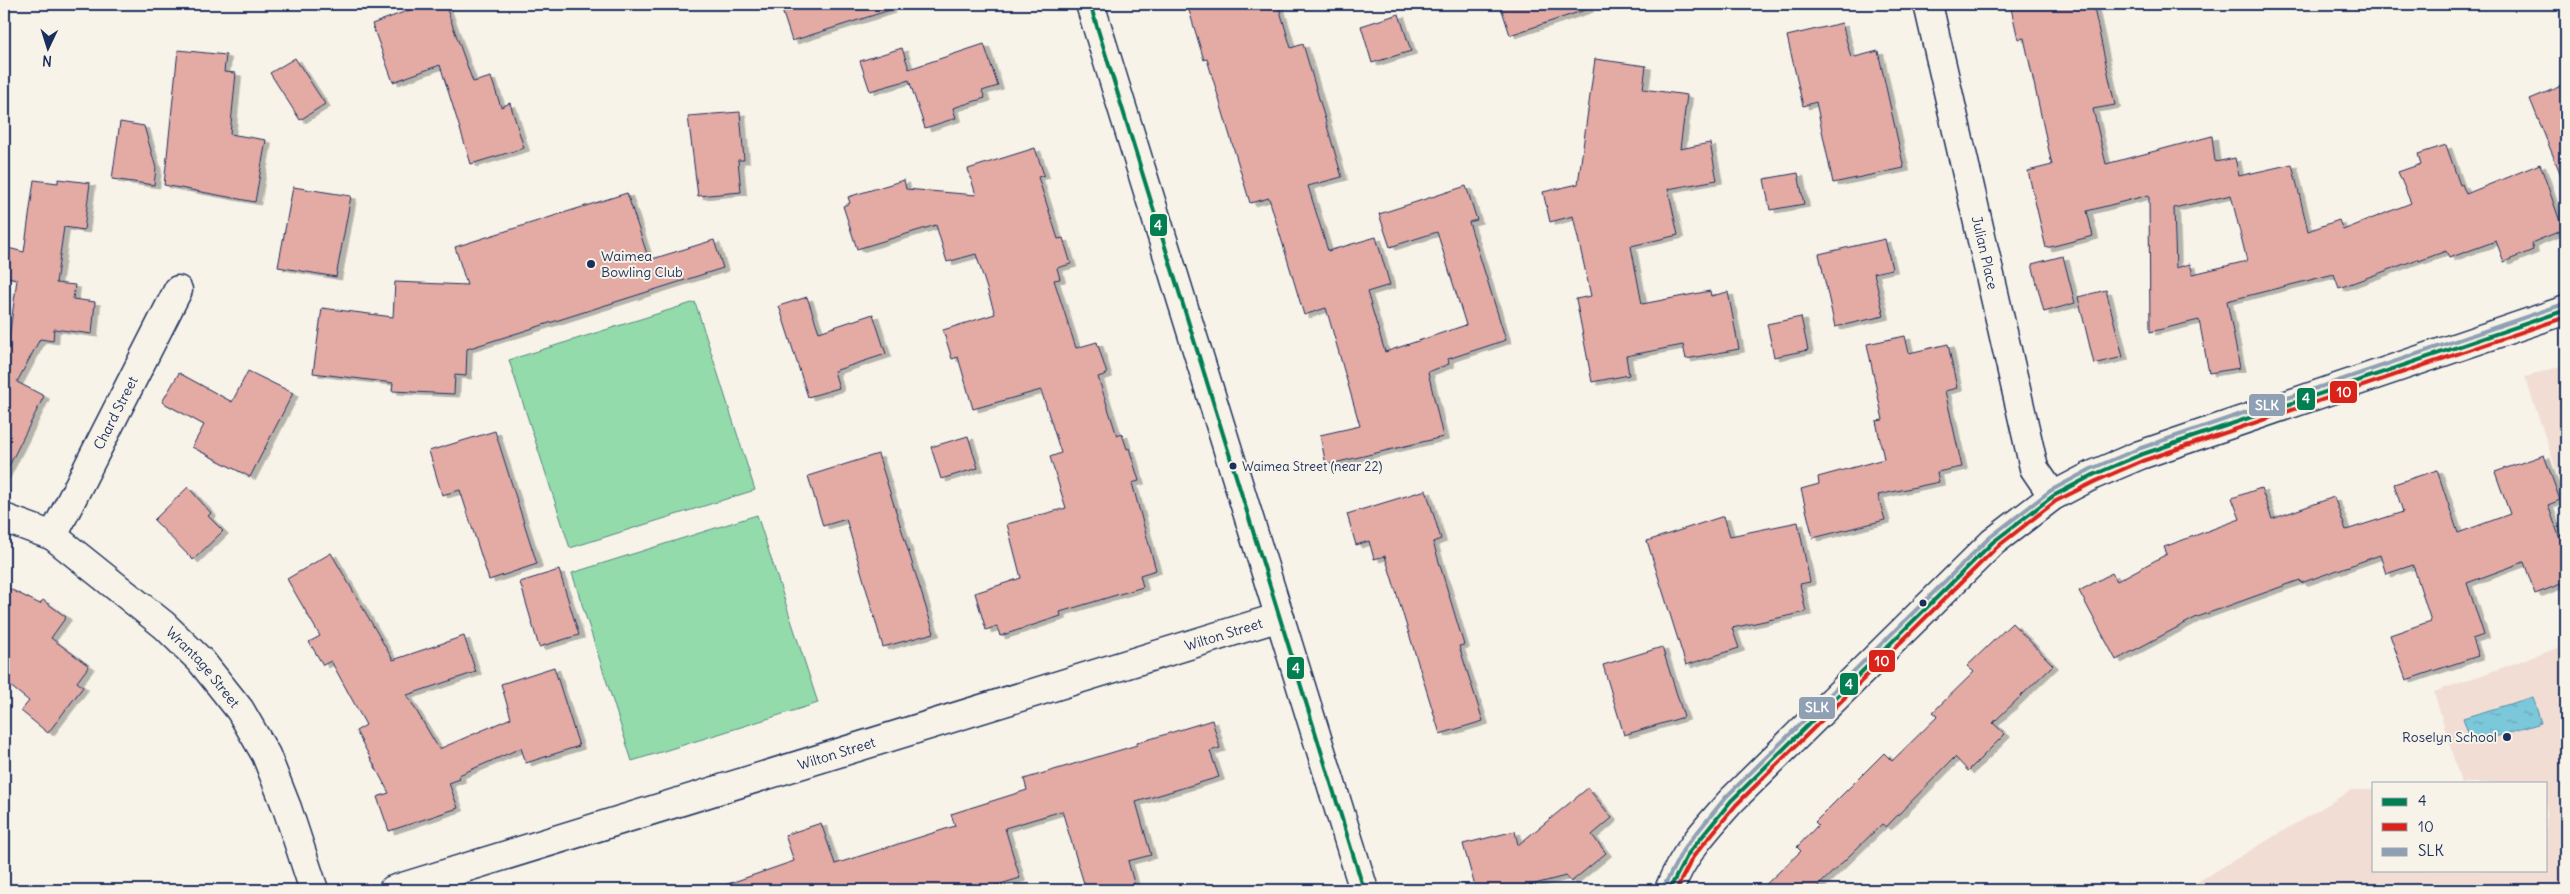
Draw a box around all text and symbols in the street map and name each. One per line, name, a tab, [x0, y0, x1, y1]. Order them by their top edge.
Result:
north arrow	[22, 22, 72, 72]
text: N	[42, 52, 53, 70]
line badge: 4	[1149, 213, 1168, 237]
street label: Julian Place	[1968, 214, 2002, 291]
text: 4	[1154, 216, 1162, 234]
place label: Waimea Bowling Club	[601, 247, 683, 281]
marker: Waimea Bowling Club	[585, 258, 597, 270]
street label: Chard Street	[89, 373, 142, 453]
line badge: 10	[2329, 380, 2358, 404]
text: 10	[2337, 383, 2351, 401]
line badge: 4	[2296, 387, 2316, 411]
text: 4	[2302, 389, 2310, 407]
line badge: SLK	[2248, 393, 2286, 417]
text: SLK	[2255, 396, 2279, 414]
place label: Waimea Street (near 22)	[1242, 458, 1382, 475]
marker: Waimea Street (near 22)	[1228, 461, 1238, 471]
unlabelled marker	[1918, 598, 1928, 608]
street label: Wilton Street	[1182, 614, 1265, 655]
street label: Wrantage Street	[162, 623, 244, 712]
line badge: 10	[1868, 649, 1896, 673]
text: 10	[1875, 652, 1889, 670]
line badge: 4	[1286, 656, 1305, 680]
text: 4	[1292, 659, 1300, 677]
line badge: 4	[1839, 672, 1859, 696]
text: 4	[1845, 675, 1853, 693]
line badge: SLK	[1798, 696, 1836, 720]
text: SLK	[1805, 698, 1829, 716]
place label: Roselyn School	[2402, 728, 2497, 746]
marker: Roselyn School	[2501, 731, 2513, 743]
street label: Wilton Street	[795, 733, 878, 774]
legend	[2372, 782, 2548, 872]
text: 4	[2418, 791, 2427, 810]
text: 10	[2418, 817, 2434, 836]
text: SLK	[2418, 841, 2445, 860]

